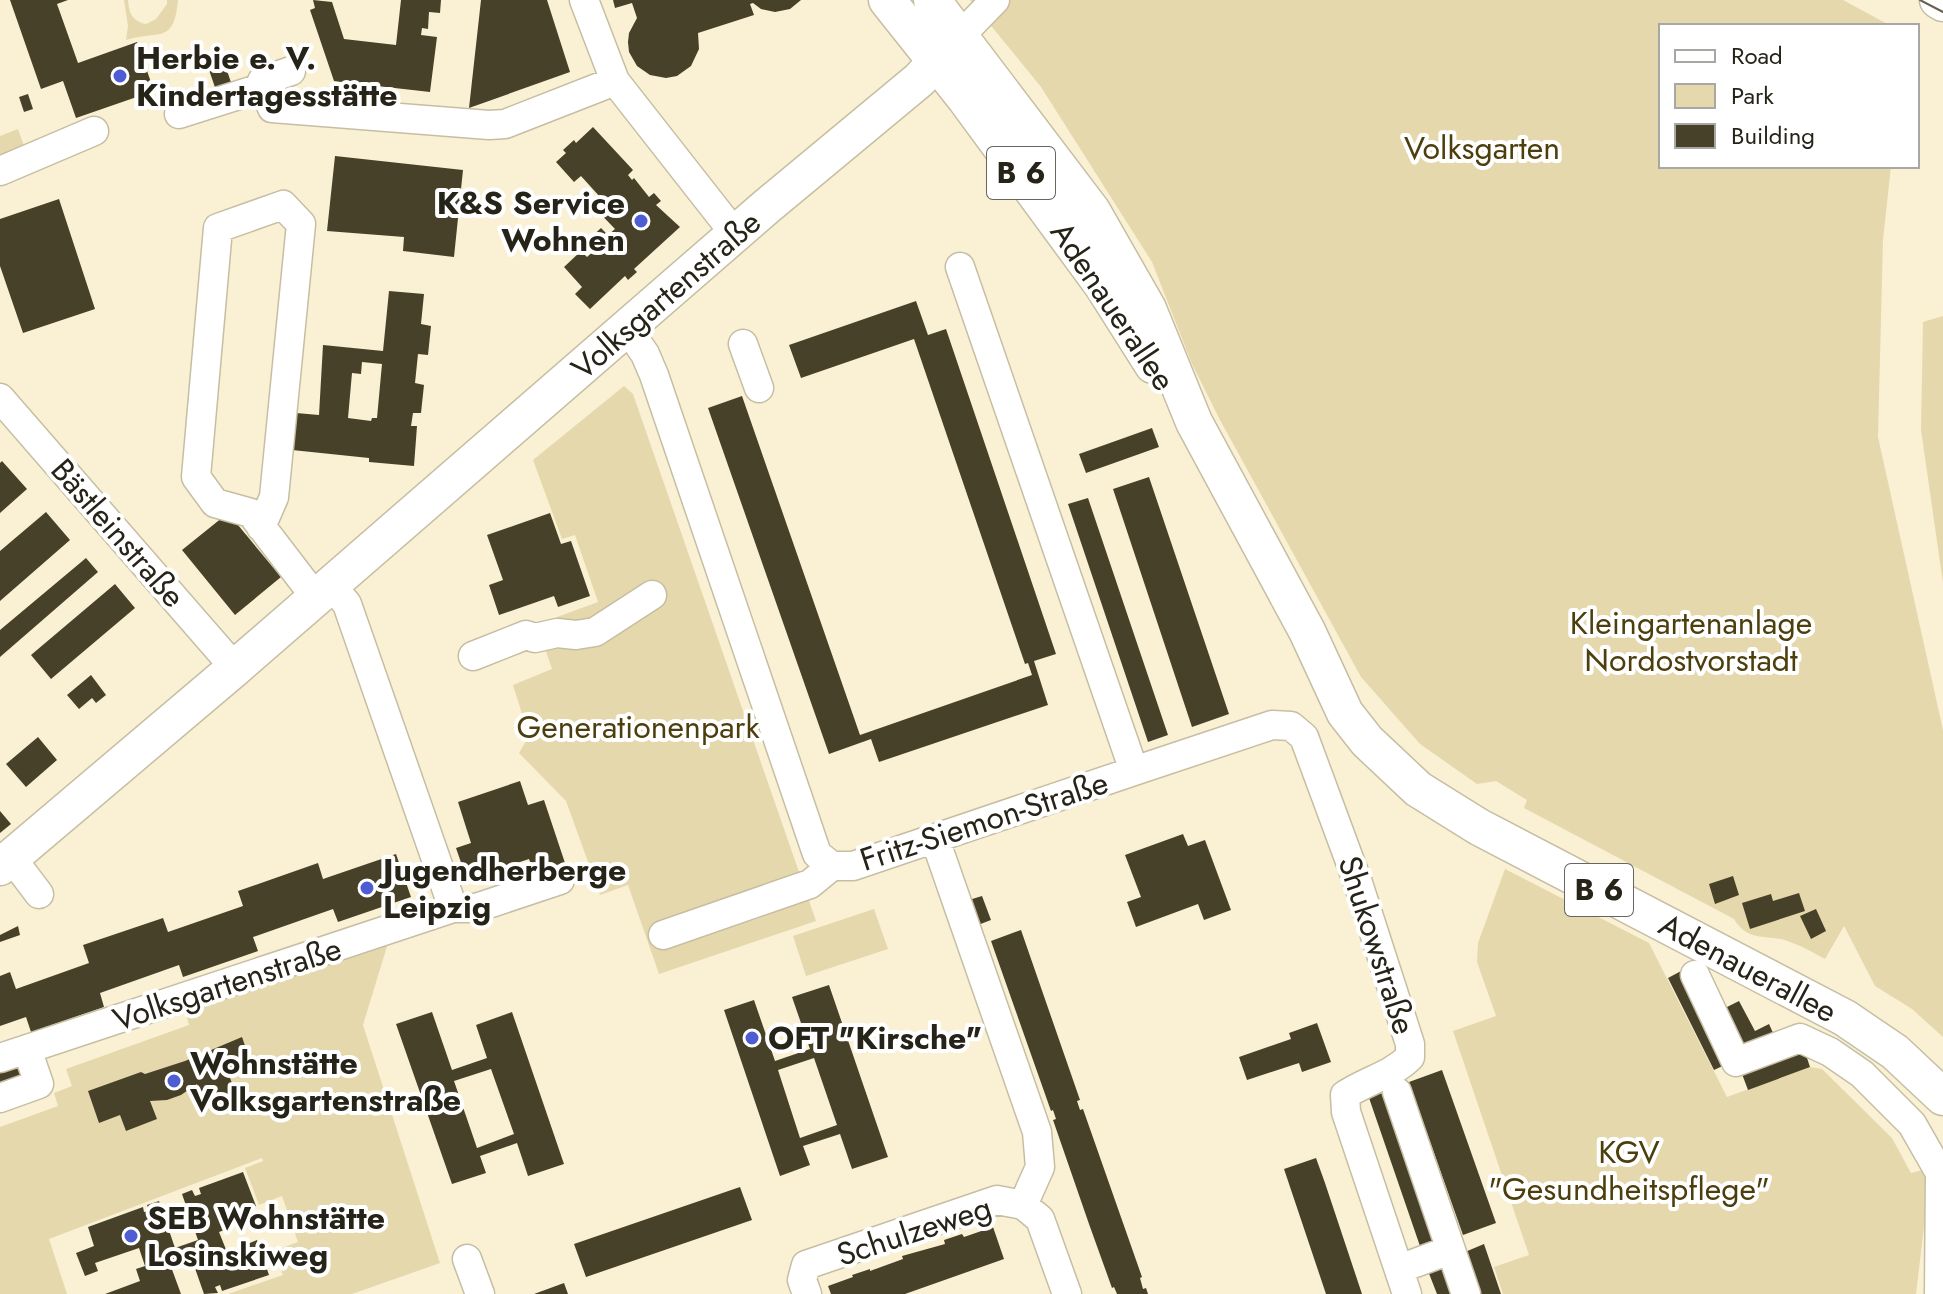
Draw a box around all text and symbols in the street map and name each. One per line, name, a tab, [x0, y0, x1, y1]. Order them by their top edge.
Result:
legend	[1659, 24, 1919, 168]
place label: Herbie e. V. Kindertagesstätte	[136, 35, 398, 118]
text: Road	[1731, 38, 1783, 73]
marker: Herbie e. V. Kindertagesstätte	[111, 67, 129, 85]
text: Park	[1731, 78, 1774, 113]
text: Building	[1731, 118, 1815, 153]
park label: Volksgarten	[1404, 125, 1560, 171]
road number: B 6	[987, 147, 1055, 199]
place label: K&S Service Wohnen	[437, 180, 625, 263]
street label: Volksgartenstraße	[561, 200, 771, 390]
marker: K&S Service Wohnen	[632, 212, 650, 230]
street label: Adenauerallee	[1039, 212, 1187, 400]
street label: Bästleinstraße	[40, 448, 196, 618]
park label: Kleingartenanlage Nordostvorstadt	[1570, 600, 1812, 683]
park label: Generationenpark	[516, 704, 761, 750]
street label: Fritz-Siemon-Straße	[854, 759, 1114, 883]
place label: Jugendherberge Leipzig	[377, 847, 626, 930]
street label: Shukowstraße	[1327, 850, 1427, 1040]
road number: B 6	[1565, 864, 1633, 916]
marker: Jugendherberge Leipzig	[358, 879, 376, 897]
street label: Adenauerallee	[1651, 902, 1845, 1034]
street label: Volksgartenstraße	[107, 925, 347, 1043]
place label: OFT "Kirsche"	[768, 1015, 982, 1061]
marker: OFT "Kirsche"	[743, 1029, 761, 1047]
place label: Wohnstätte Volksgartenstraße	[189, 1040, 461, 1123]
marker: Wohnstätte Volksgartenstraße	[165, 1072, 183, 1090]
park label: KGV "Gesundheitspflege"	[1488, 1129, 1770, 1212]
street label: Schulzeweg	[831, 1184, 997, 1278]
place label: SEB Wohnstätte Losinskiweg	[147, 1195, 385, 1278]
marker: SEB Wohnstätte Losinskiweg	[122, 1227, 140, 1245]

